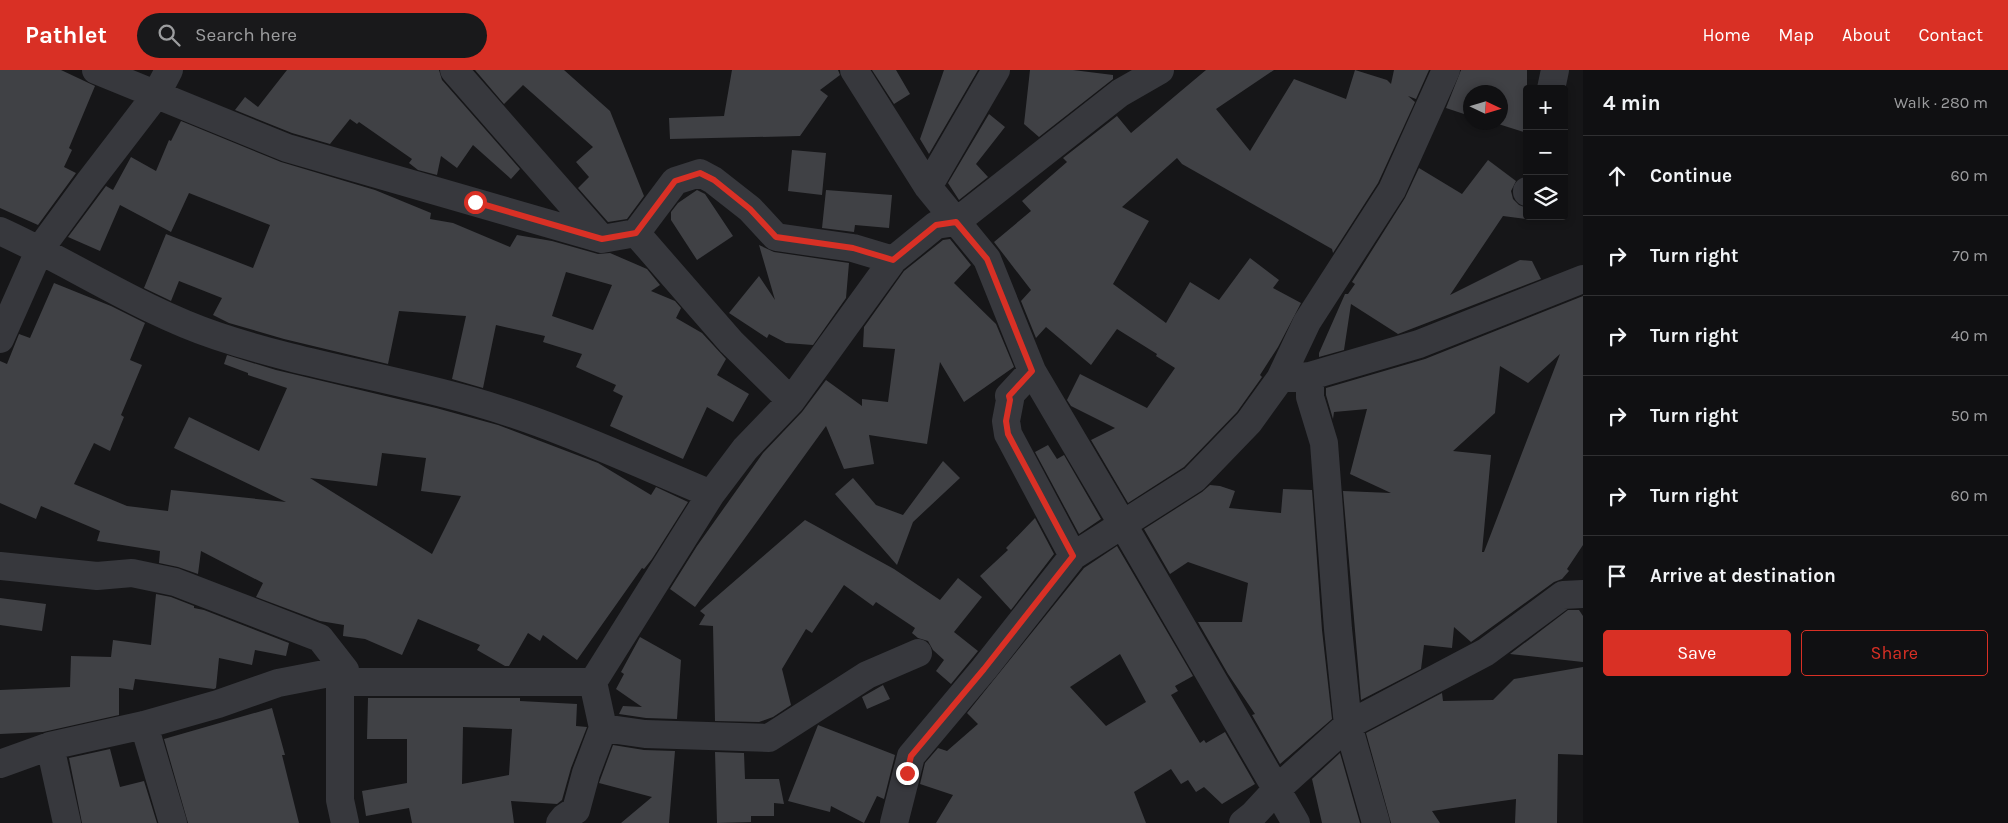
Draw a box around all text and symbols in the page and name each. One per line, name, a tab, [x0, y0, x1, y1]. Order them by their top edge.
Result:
search box	[137, 13, 487, 58]
text: Pathlet	[25, 21, 107, 49]
icon: search	[155, 21, 183, 49]
text: Search here	[195, 24, 297, 46]
text: Home	[1702, 24, 1750, 46]
text: Map	[1778, 24, 1814, 46]
text: About	[1842, 24, 1891, 46]
text: Contact	[1919, 24, 1983, 46]
north arrow	[1463, 85, 1508, 130]
map controls	[1523, 85, 1568, 220]
button: +	[1523, 85, 1568, 130]
text: 4 min	[1603, 91, 1661, 115]
text: Walk · 280 m	[1894, 93, 1988, 112]
button: −	[1523, 130, 1568, 175]
icon: ahead	[1603, 162, 1631, 190]
text: Continue	[1650, 165, 1732, 187]
text: 60 m	[1951, 166, 1988, 185]
button: layers	[1523, 175, 1568, 220]
route start	[464, 191, 487, 214]
icon: right	[1603, 242, 1631, 270]
text: Turn right	[1650, 245, 1739, 267]
text: 70 m	[1952, 246, 1988, 265]
icon: right	[1603, 322, 1631, 350]
text: Turn right	[1650, 325, 1739, 347]
text: 40 m	[1951, 326, 1988, 345]
icon: right	[1603, 402, 1631, 430]
text: Turn right	[1650, 405, 1739, 427]
text: 50 m	[1951, 406, 1988, 425]
icon: right	[1603, 482, 1631, 510]
text: Turn right	[1650, 485, 1739, 507]
text: 60 m	[1951, 486, 1988, 505]
icon: arrive	[1603, 562, 1631, 590]
text: Arrive at destination	[1650, 565, 1836, 587]
button: Save	[1603, 630, 1791, 676]
button: Share	[1801, 630, 1988, 676]
route end	[896, 762, 919, 785]

